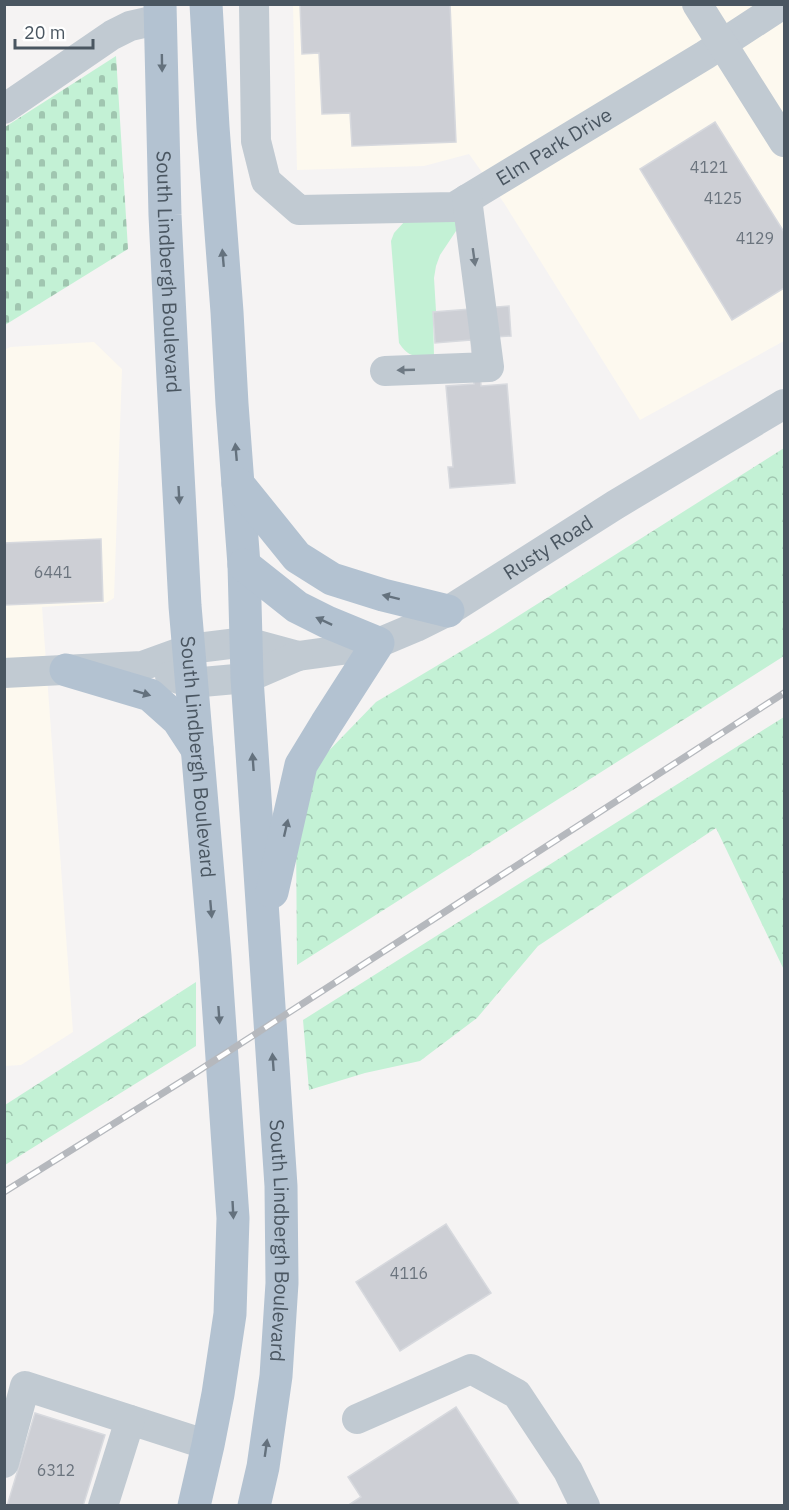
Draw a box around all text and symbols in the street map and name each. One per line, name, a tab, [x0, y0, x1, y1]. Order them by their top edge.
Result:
scale bar	[15, 12, 93, 50]
text: 20 m	[24, 21, 66, 44]
one-way arrow	[157, 53, 166, 72]
street label: Elm Park Drive	[491, 101, 617, 192]
street label: South Lindbergh Boulevard	[150, 150, 188, 394]
house number: 4121	[690, 157, 728, 177]
house number: 4125	[704, 188, 742, 208]
house number: 4129	[736, 228, 774, 248]
one-way arrow	[470, 247, 479, 266]
one-way arrow	[218, 248, 227, 267]
one-way arrow	[396, 366, 415, 375]
one-way arrow	[231, 443, 241, 462]
one-way arrow	[175, 486, 184, 505]
street label: Rusty Road	[498, 508, 598, 586]
house number: 6441	[34, 562, 72, 582]
one-way arrow	[381, 592, 400, 602]
one-way arrow	[316, 616, 333, 625]
street label: South Lindbergh Boulevard	[175, 635, 222, 879]
one-way arrow	[133, 689, 151, 698]
one-way arrow	[249, 753, 258, 772]
one-way arrow	[282, 818, 292, 837]
one-way arrow	[206, 899, 216, 918]
one-way arrow	[214, 1005, 224, 1024]
one-way arrow	[268, 1052, 278, 1071]
street label: South Lindbergh Boulevard	[264, 1118, 296, 1363]
one-way arrow	[228, 1200, 237, 1219]
house number: 4116	[390, 1263, 428, 1283]
one-way arrow	[261, 1439, 270, 1458]
house number: 6312	[37, 1460, 75, 1480]

